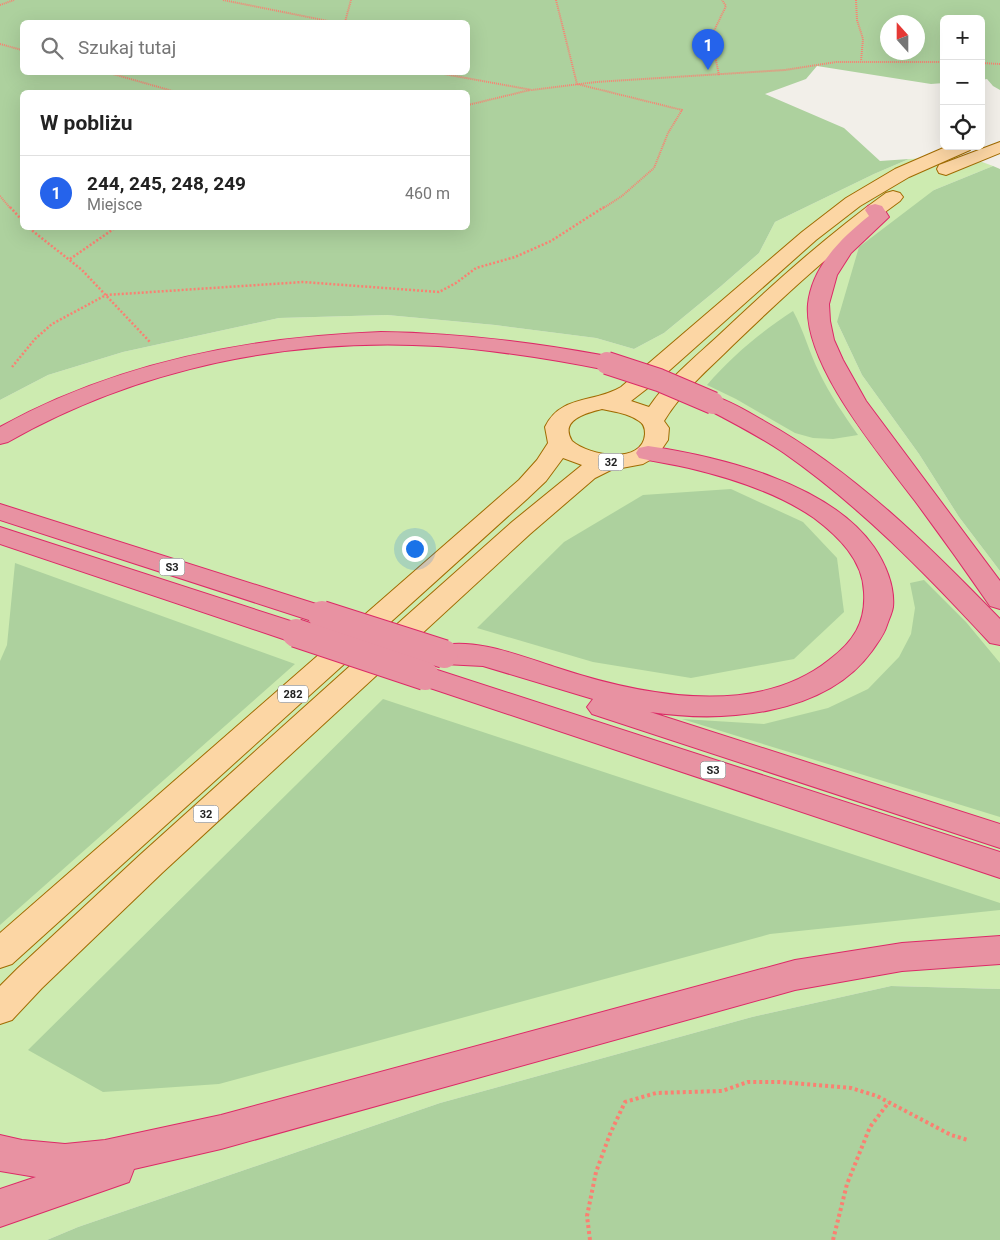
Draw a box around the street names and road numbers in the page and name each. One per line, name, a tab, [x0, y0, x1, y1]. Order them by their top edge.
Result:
road number: 32	[598, 454, 624, 471]
road number: S3	[160, 558, 184, 576]
road number: 282	[278, 686, 308, 702]
road number: S3	[700, 762, 726, 778]
road number: 32	[194, 806, 218, 822]

